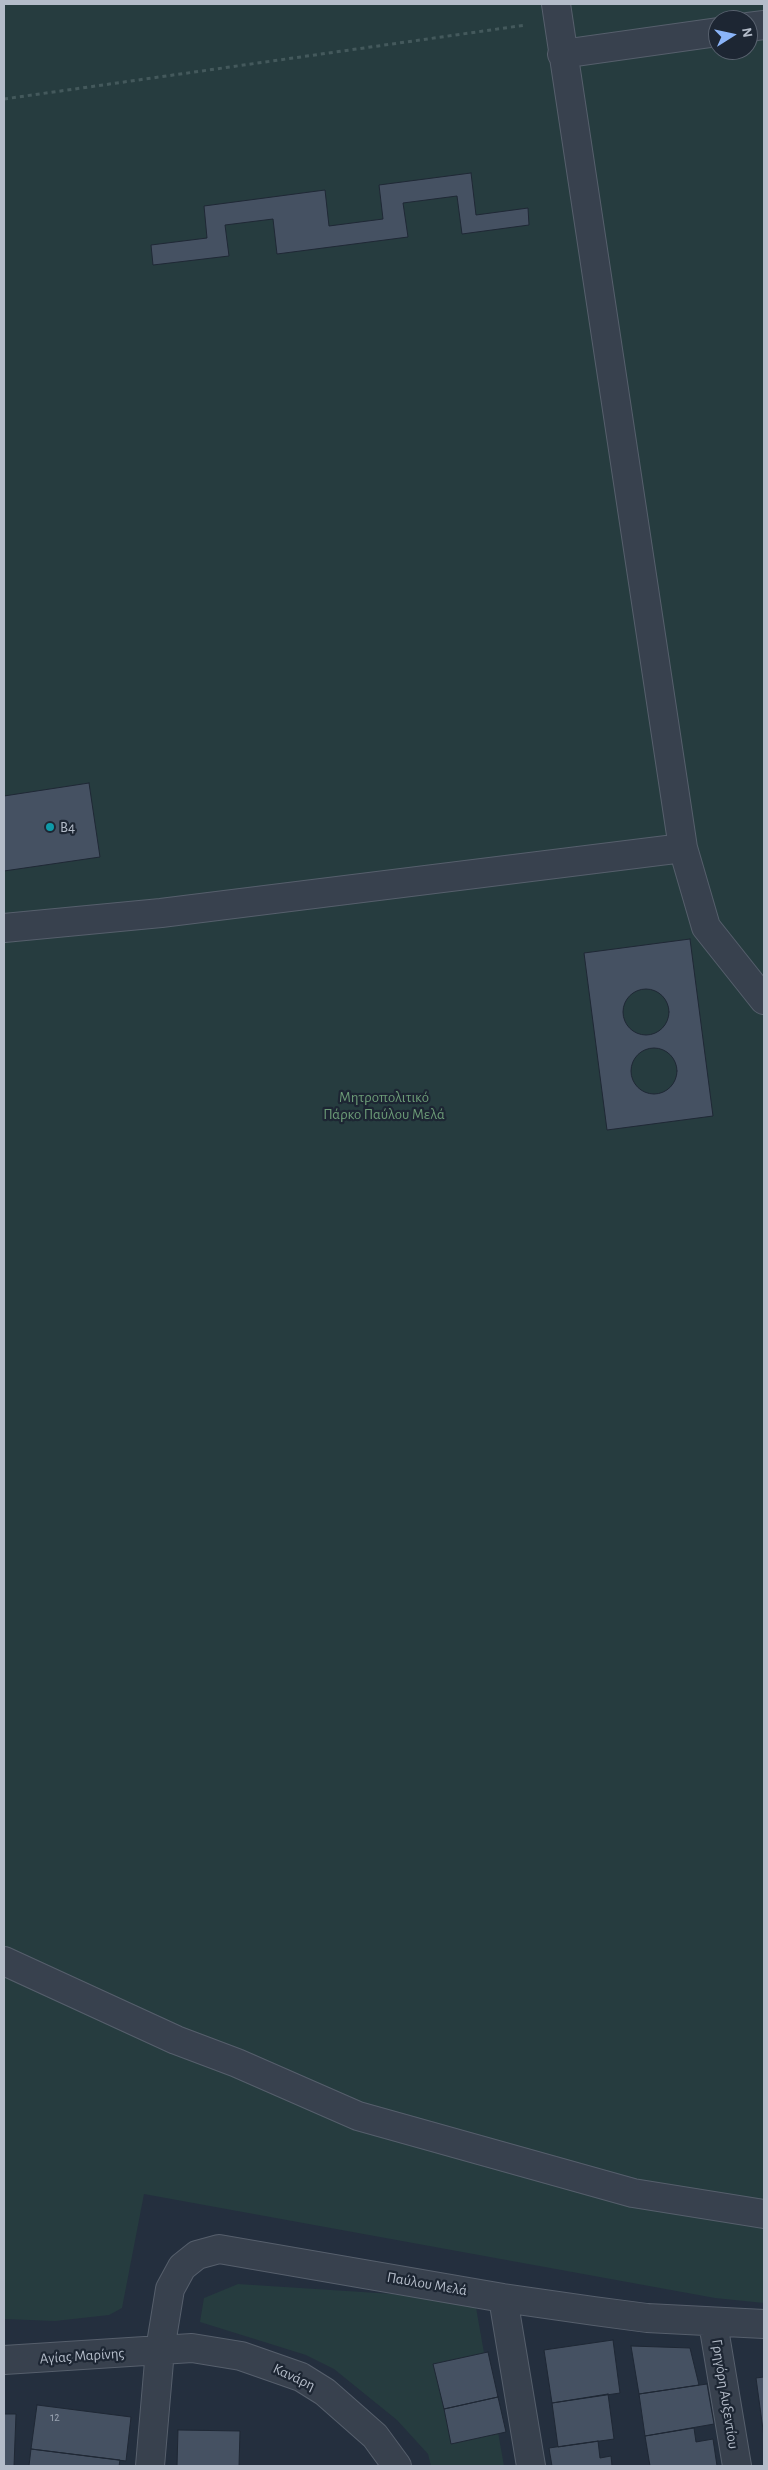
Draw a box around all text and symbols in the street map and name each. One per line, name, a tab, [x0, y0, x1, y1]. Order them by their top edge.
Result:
north arrow	[708, 10, 758, 60]
text: N	[739, 27, 755, 39]
place label: Β4	[60, 818, 75, 836]
marker: Β4	[44, 821, 56, 833]
park label: Μητροπολιτικό Πάρκο Παύλου Μελά	[323, 1088, 445, 1123]
street label: Παύλου Μελά	[386, 2268, 468, 2300]
street label: Γρηγόρη Αυξεντίου	[707, 2338, 743, 2450]
street label: Αγίας Μαρίνης	[39, 2344, 125, 2368]
street label: Κανάρη	[270, 2359, 318, 2395]
house number: 12	[50, 2410, 60, 2424]

